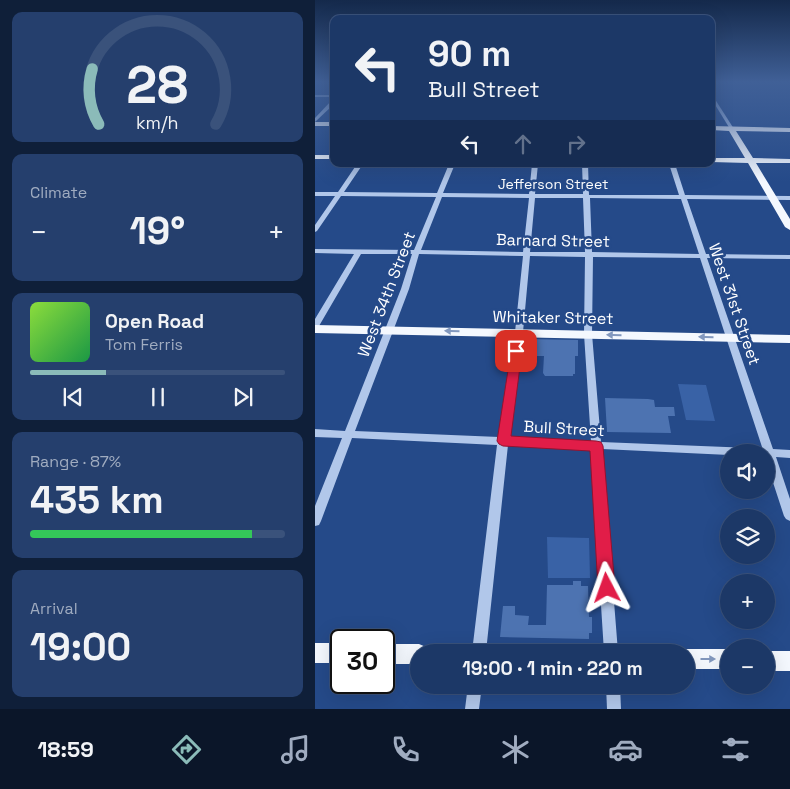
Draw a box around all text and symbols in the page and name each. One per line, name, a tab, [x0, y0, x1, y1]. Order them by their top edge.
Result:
text: 90 m	[428, 32, 511, 76]
icon: left	[345, 35, 410, 100]
text: 28	[126, 52, 189, 118]
text: Bull Street	[428, 75, 540, 103]
text: km/h	[136, 111, 179, 134]
icon: left	[456, 130, 484, 158]
icon: ahead	[509, 130, 537, 158]
icon: right	[562, 130, 590, 158]
street label: Jefferson Street	[498, 175, 608, 193]
text: Climate	[30, 182, 87, 203]
text: 19°	[130, 207, 185, 255]
text: −	[30, 214, 47, 250]
text: +	[268, 214, 285, 250]
street label: West 34th Street	[353, 228, 420, 360]
street label: Barnard Street	[496, 229, 610, 252]
street label: West 31st Street	[704, 240, 765, 368]
street label: Whitaker Street	[492, 306, 614, 329]
text: Open Road	[105, 309, 204, 334]
one-way arrow	[443, 327, 459, 335]
pin	[495, 330, 537, 372]
one-way arrow	[606, 330, 622, 338]
one-way arrow	[698, 333, 714, 341]
text: Tom Ferris	[105, 334, 183, 355]
icon: arrive	[502, 337, 530, 365]
icon: previous	[59, 383, 87, 411]
icon: pause	[144, 383, 172, 411]
icon: next	[229, 383, 257, 411]
street label: Bull Street	[523, 416, 605, 441]
map controls	[720, 444, 775, 694]
button: sound	[720, 444, 775, 499]
text: Range · 87%	[30, 451, 121, 472]
text: 435 km	[30, 476, 164, 524]
button: layers	[720, 509, 775, 564]
position arrow	[580, 561, 632, 613]
button: +	[720, 574, 775, 629]
text: Arrival	[30, 598, 78, 619]
text: 19:00	[30, 623, 131, 671]
speed limit sign: 30	[330, 629, 395, 694]
button: −	[720, 639, 775, 694]
one-way arrow	[700, 655, 716, 663]
text: 19:00 · 1 min · 220 m	[462, 656, 643, 681]
icon: directions	[169, 732, 204, 767]
icon: music	[278, 732, 313, 767]
icon: phone	[388, 732, 423, 767]
icon: climate	[498, 732, 533, 767]
icon: car	[608, 732, 643, 767]
icon: filters	[718, 732, 753, 767]
text: 18:59	[37, 735, 94, 763]

